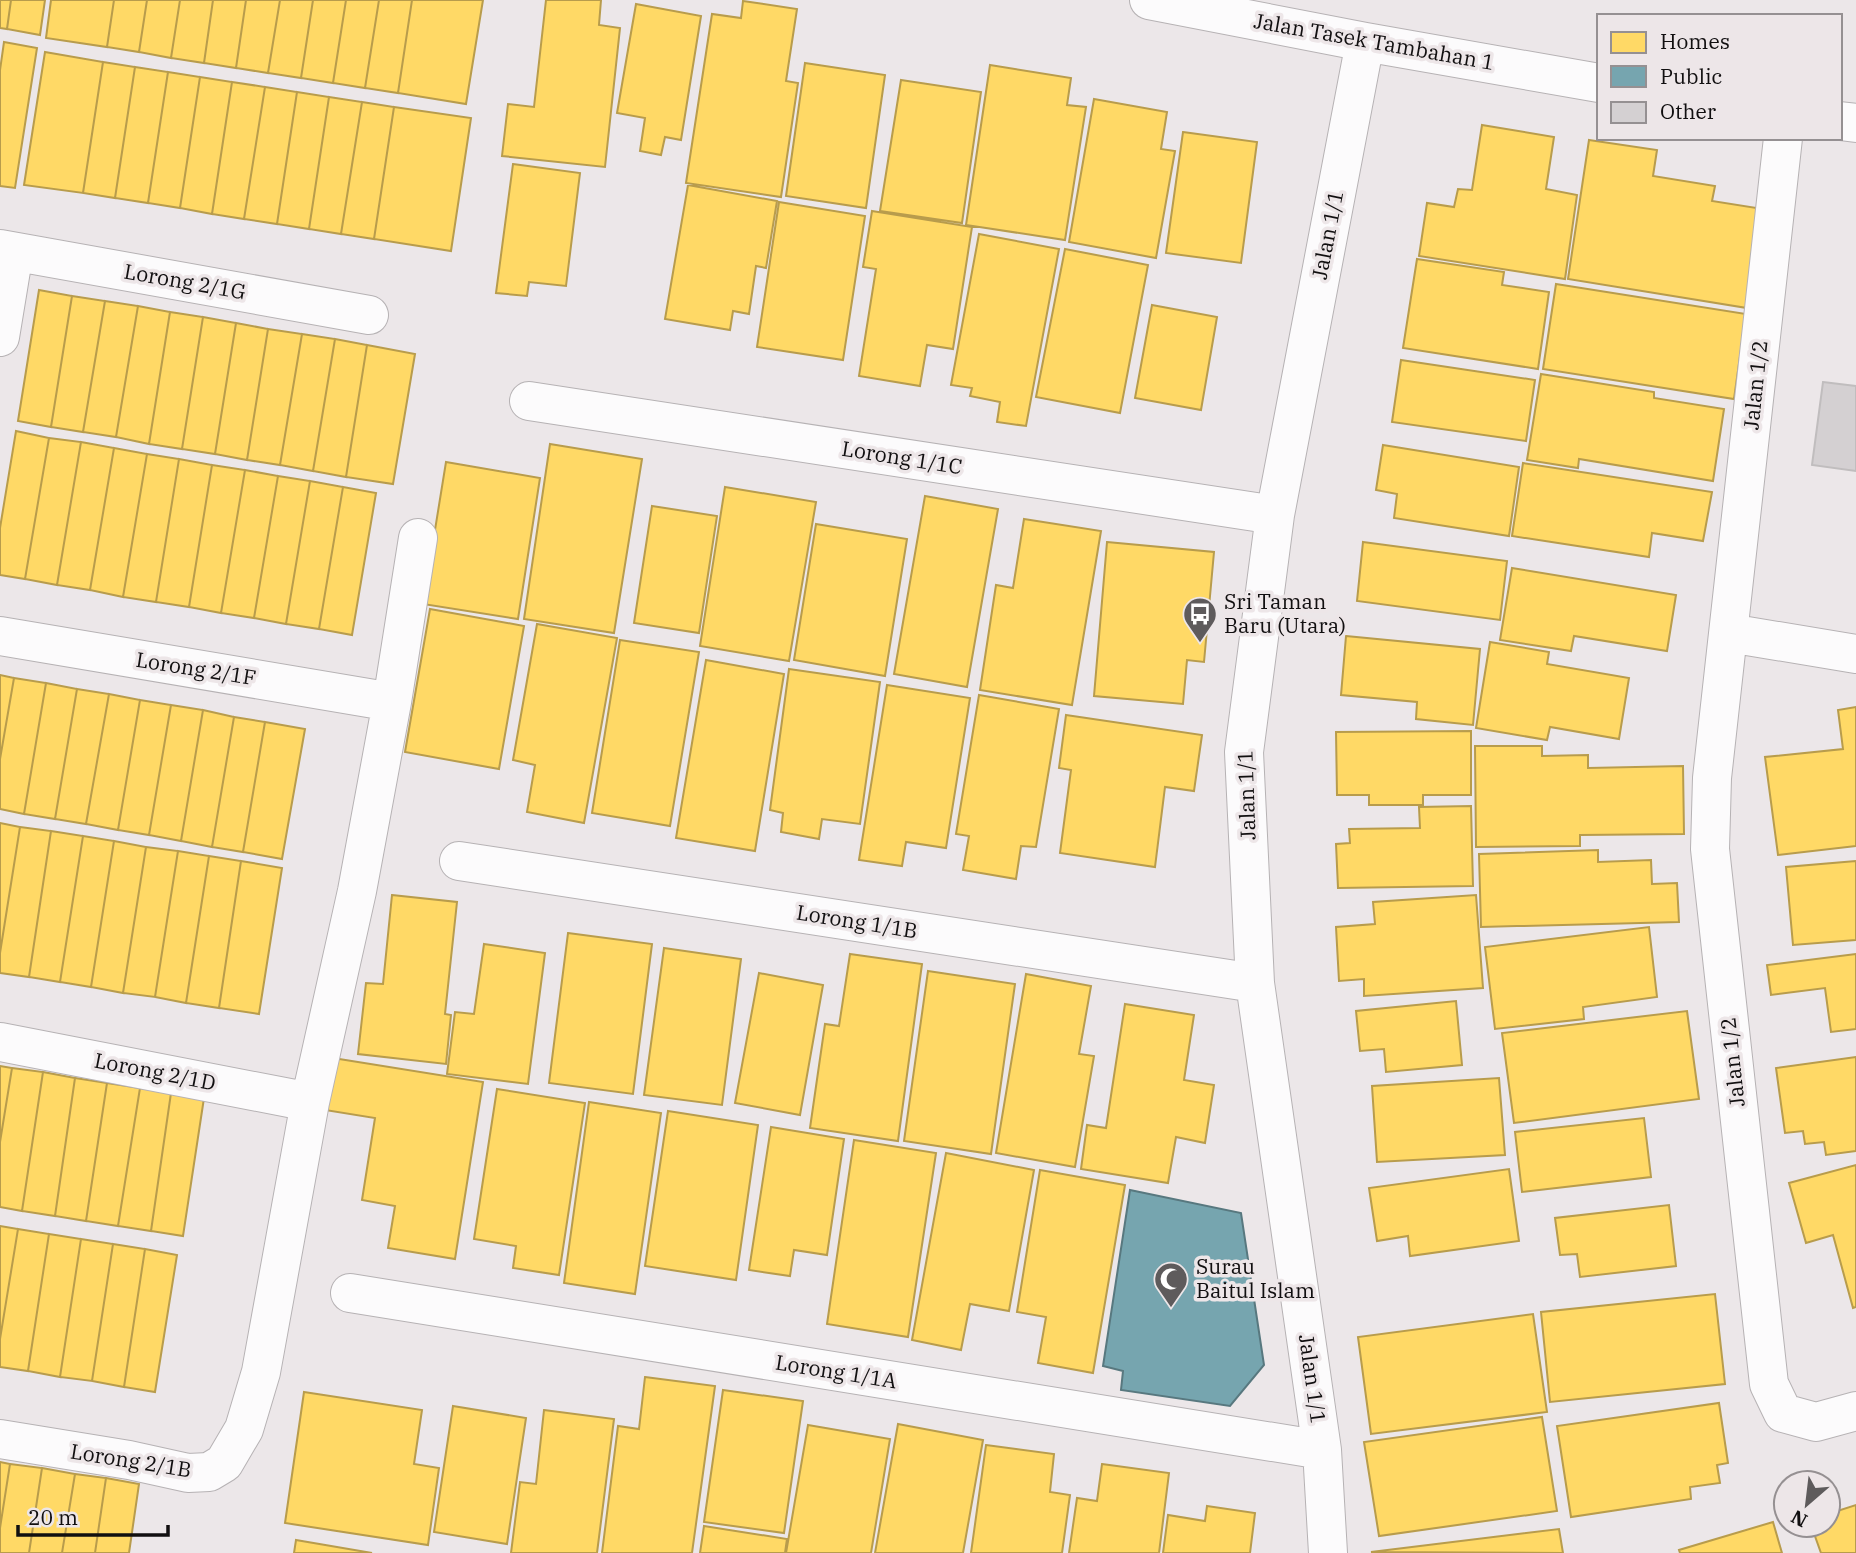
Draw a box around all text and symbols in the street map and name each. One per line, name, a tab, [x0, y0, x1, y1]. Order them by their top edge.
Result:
street label: Jalan Tasek Tambahan 1	[1252, 6, 1497, 76]
legend	[1597, 14, 1842, 140]
text: Homes	[1660, 27, 1730, 55]
text: Public	[1660, 62, 1722, 90]
text: Other	[1660, 97, 1717, 125]
street label: Jalan 1/1	[1305, 188, 1349, 282]
street label: Lorong 2/1G	[122, 257, 248, 306]
street label: Jalan 1/2	[1736, 339, 1774, 431]
street label: Lorong 1/1C	[840, 434, 964, 480]
place label: Sri Taman Baru (Utara)	[1224, 587, 1346, 639]
bus stop icon: Sri Taman Baru (Utara)	[1181, 595, 1219, 644]
street label: Lorong 2/1F	[134, 645, 258, 691]
street label: Jalan 1/1	[1230, 750, 1262, 840]
street label: Lorong 1/1B	[795, 898, 920, 944]
street label: Jalan 1/2	[1713, 1016, 1751, 1108]
street label: Lorong 2/1D	[92, 1046, 218, 1096]
place label: Surau Baitul Islam	[1196, 1252, 1315, 1304]
mosque icon: Surau Baitul Islam	[1152, 1260, 1190, 1309]
street label: Jalan 1/1	[1293, 1332, 1333, 1425]
street label: Lorong 1/1A	[773, 1348, 899, 1395]
street label: Lorong 2/1B	[69, 1437, 194, 1483]
north arrow	[1772, 1469, 1842, 1539]
scale bar	[18, 1494, 168, 1538]
text: 20 m	[28, 1503, 78, 1531]
text: N	[1787, 1505, 1811, 1533]

